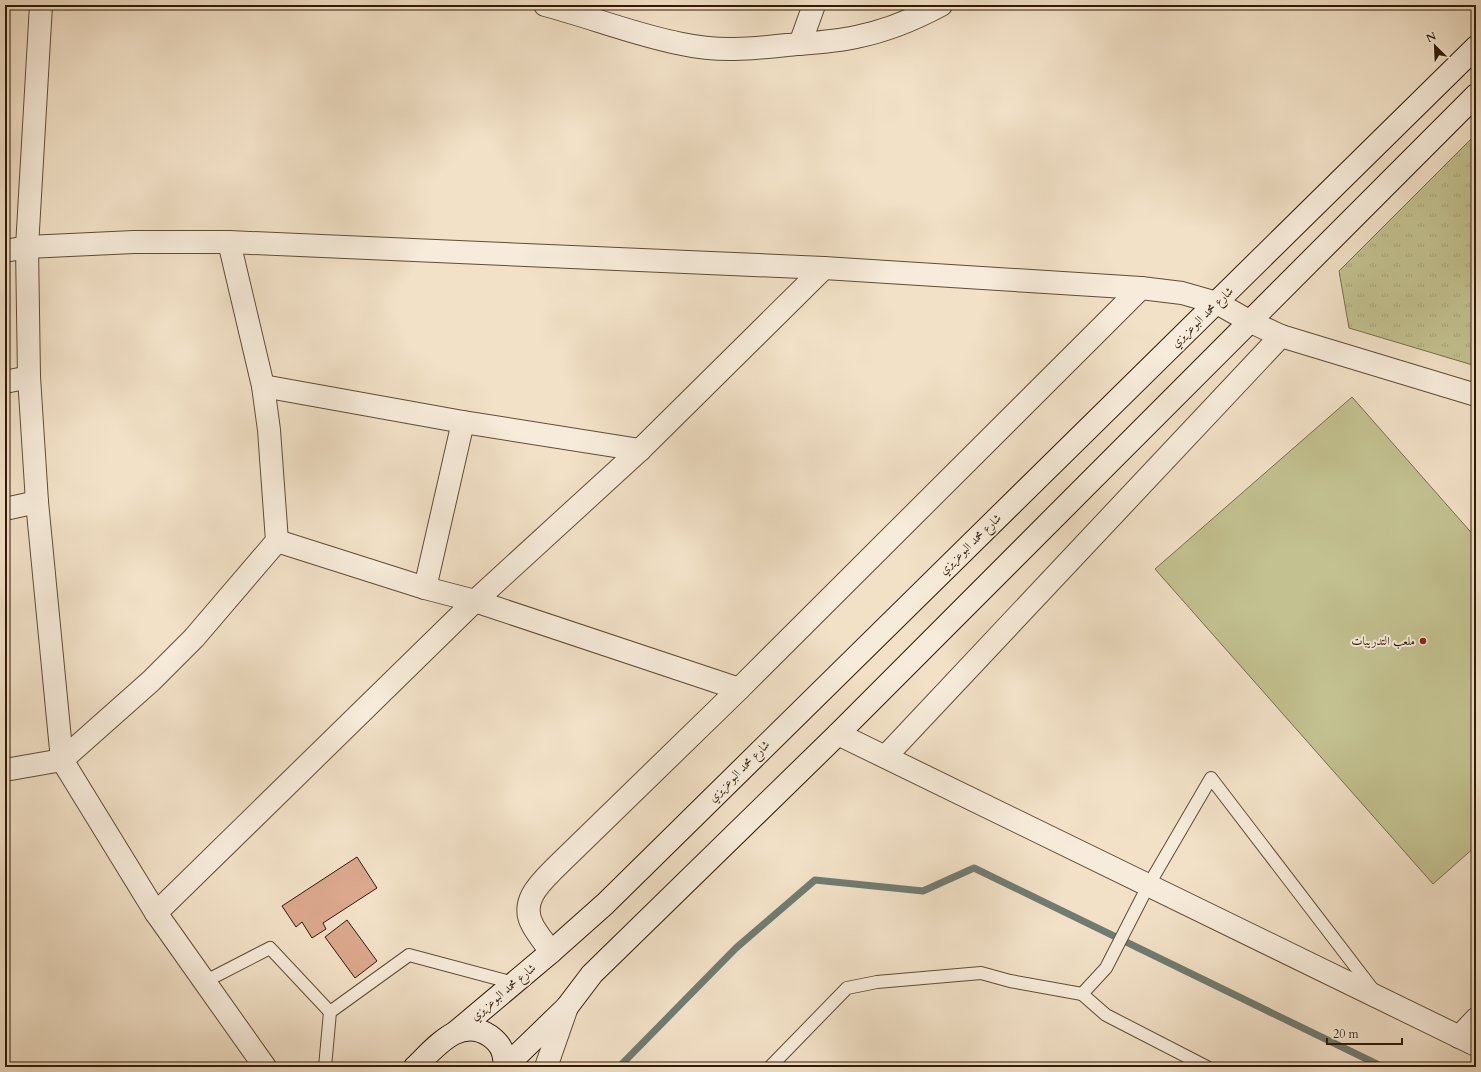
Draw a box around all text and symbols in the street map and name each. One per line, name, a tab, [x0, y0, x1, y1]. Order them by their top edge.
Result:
north arrow	[1415, 26, 1455, 66]
text: N	[1424, 28, 1439, 46]
street label: شارع محمد البوعزيزي	[1167, 283, 1239, 353]
street label: شارع محمد البوعزيزي	[935, 510, 1007, 580]
place label: ملعب التدريبات	[1351, 633, 1415, 649]
marker: ملعب التدريبات	[1418, 636, 1428, 646]
street label: شارع محمد البوعزيزي	[705, 737, 775, 807]
street label: شارع محمد البوعزيزي	[467, 960, 541, 1026]
scale bar	[1327, 1020, 1402, 1046]
text: 20 m	[1333, 1026, 1360, 1042]

